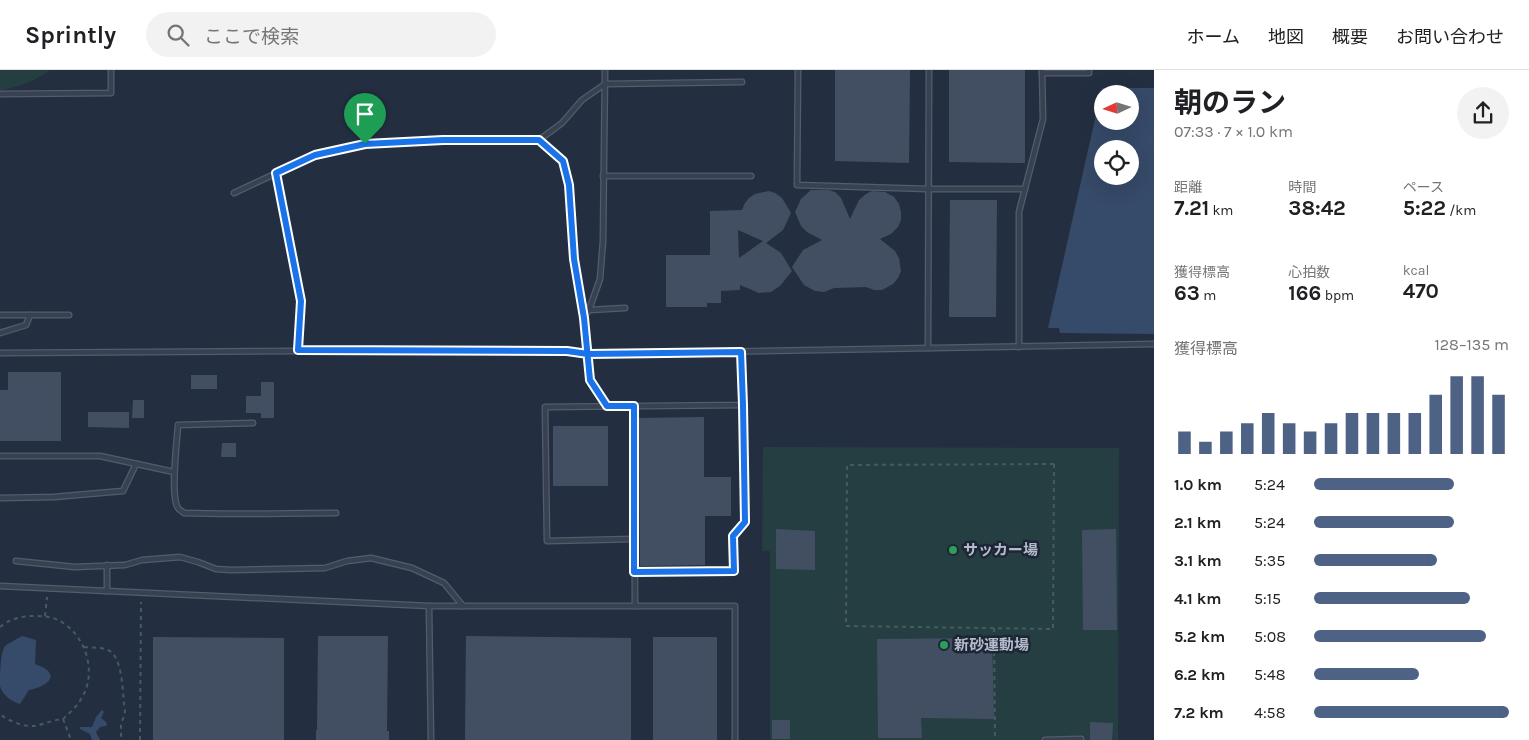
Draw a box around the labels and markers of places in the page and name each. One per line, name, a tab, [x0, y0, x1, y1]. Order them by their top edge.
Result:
pin	[344, 93, 386, 144]
place label: サッカー場	[963, 541, 1038, 559]
marker: サッカー場	[947, 544, 959, 556]
place label: 新砂運動場	[954, 636, 1029, 654]
marker: 新砂運動場	[938, 639, 950, 651]

